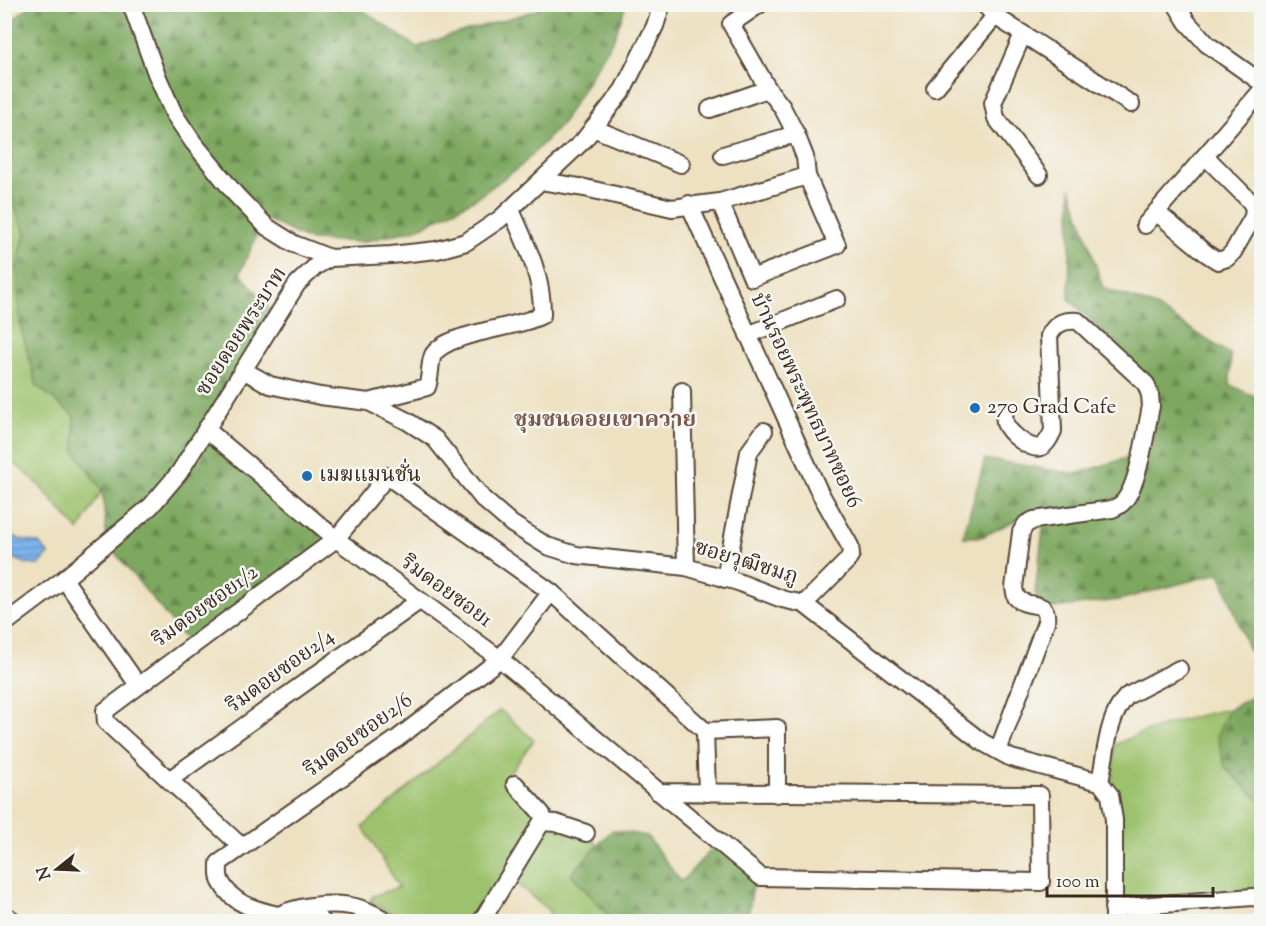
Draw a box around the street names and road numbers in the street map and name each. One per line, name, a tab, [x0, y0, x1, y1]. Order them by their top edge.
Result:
street label: ซอยดอยพระบาท	[189, 262, 295, 402]
street label: บ้านรอยพระพุทธบาทซอย6	[742, 289, 868, 513]
street label: ซอยวุฒิชมภู	[690, 533, 802, 593]
street label: ริมดอยซอย1	[394, 548, 498, 636]
street label: ริมดอยซอย1/2	[147, 558, 265, 656]
street label: ริมดอยซอย2/4	[221, 623, 341, 721]
street label: ริมดอยซอย2/6	[299, 686, 419, 786]

